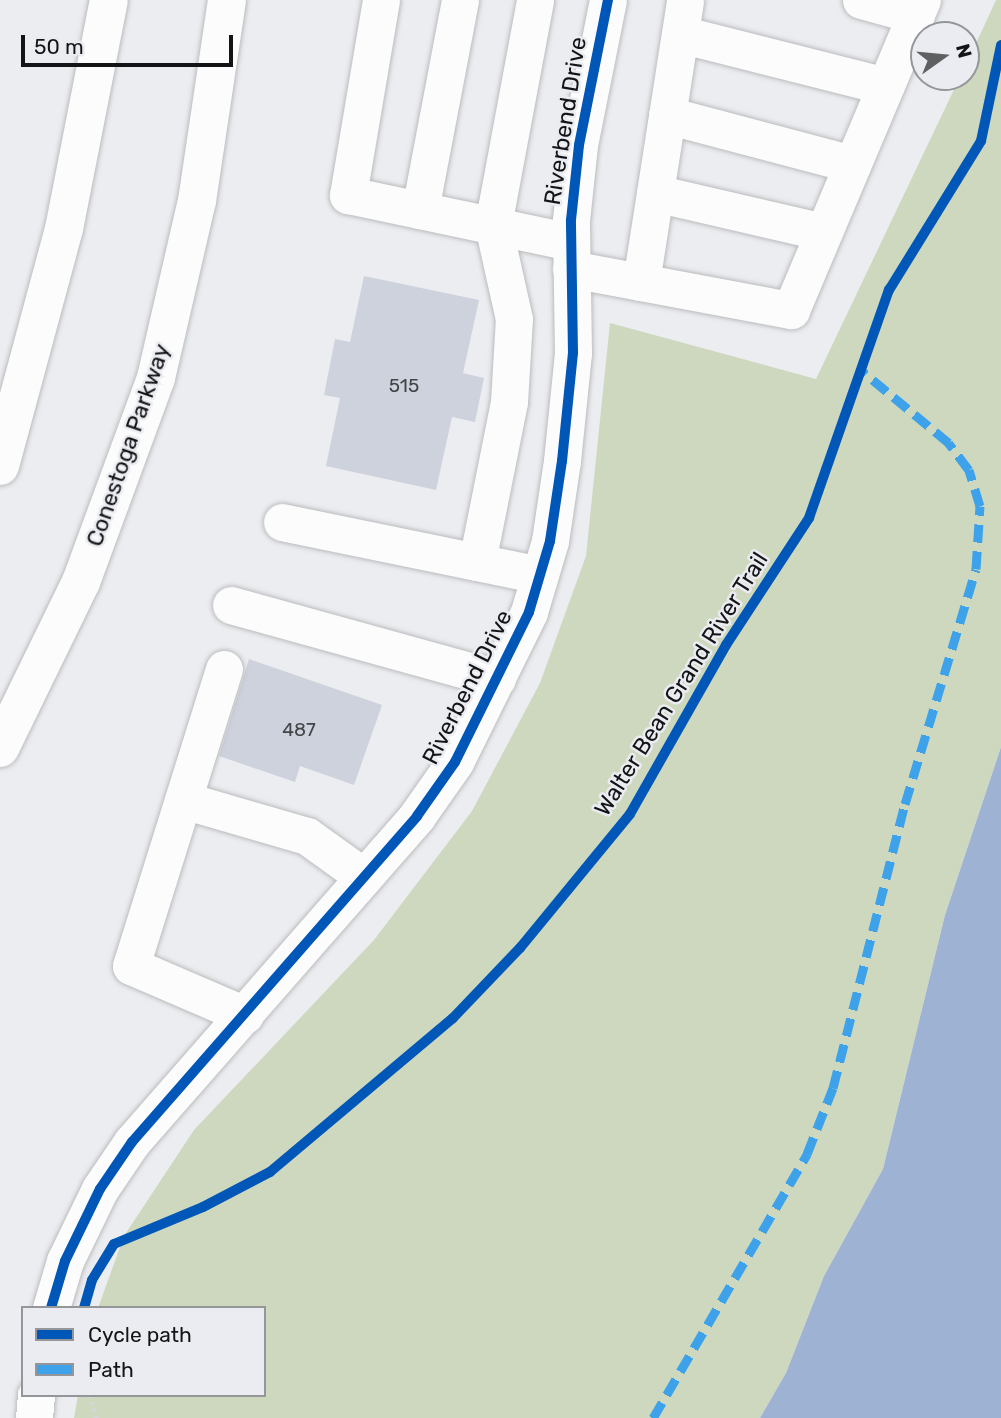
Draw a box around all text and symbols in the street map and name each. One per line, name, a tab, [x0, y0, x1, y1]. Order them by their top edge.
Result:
scale bar	[24, 21, 236, 65]
north arrow	[910, 21, 980, 91]
text: 50 m	[34, 34, 84, 59]
street label: Riverbend Drive	[538, 35, 592, 207]
text: N	[951, 41, 977, 61]
street label: Conestoga Parkway	[80, 340, 176, 550]
house number: 515	[389, 375, 419, 397]
street label: Walter Bean Grand River Trail	[588, 546, 774, 822]
street label: Riverbend Drive	[416, 605, 518, 769]
house number: 487	[282, 719, 316, 741]
legend	[21, 1306, 266, 1397]
text: Cycle path	[88, 1322, 192, 1347]
text: Path	[88, 1357, 134, 1382]

